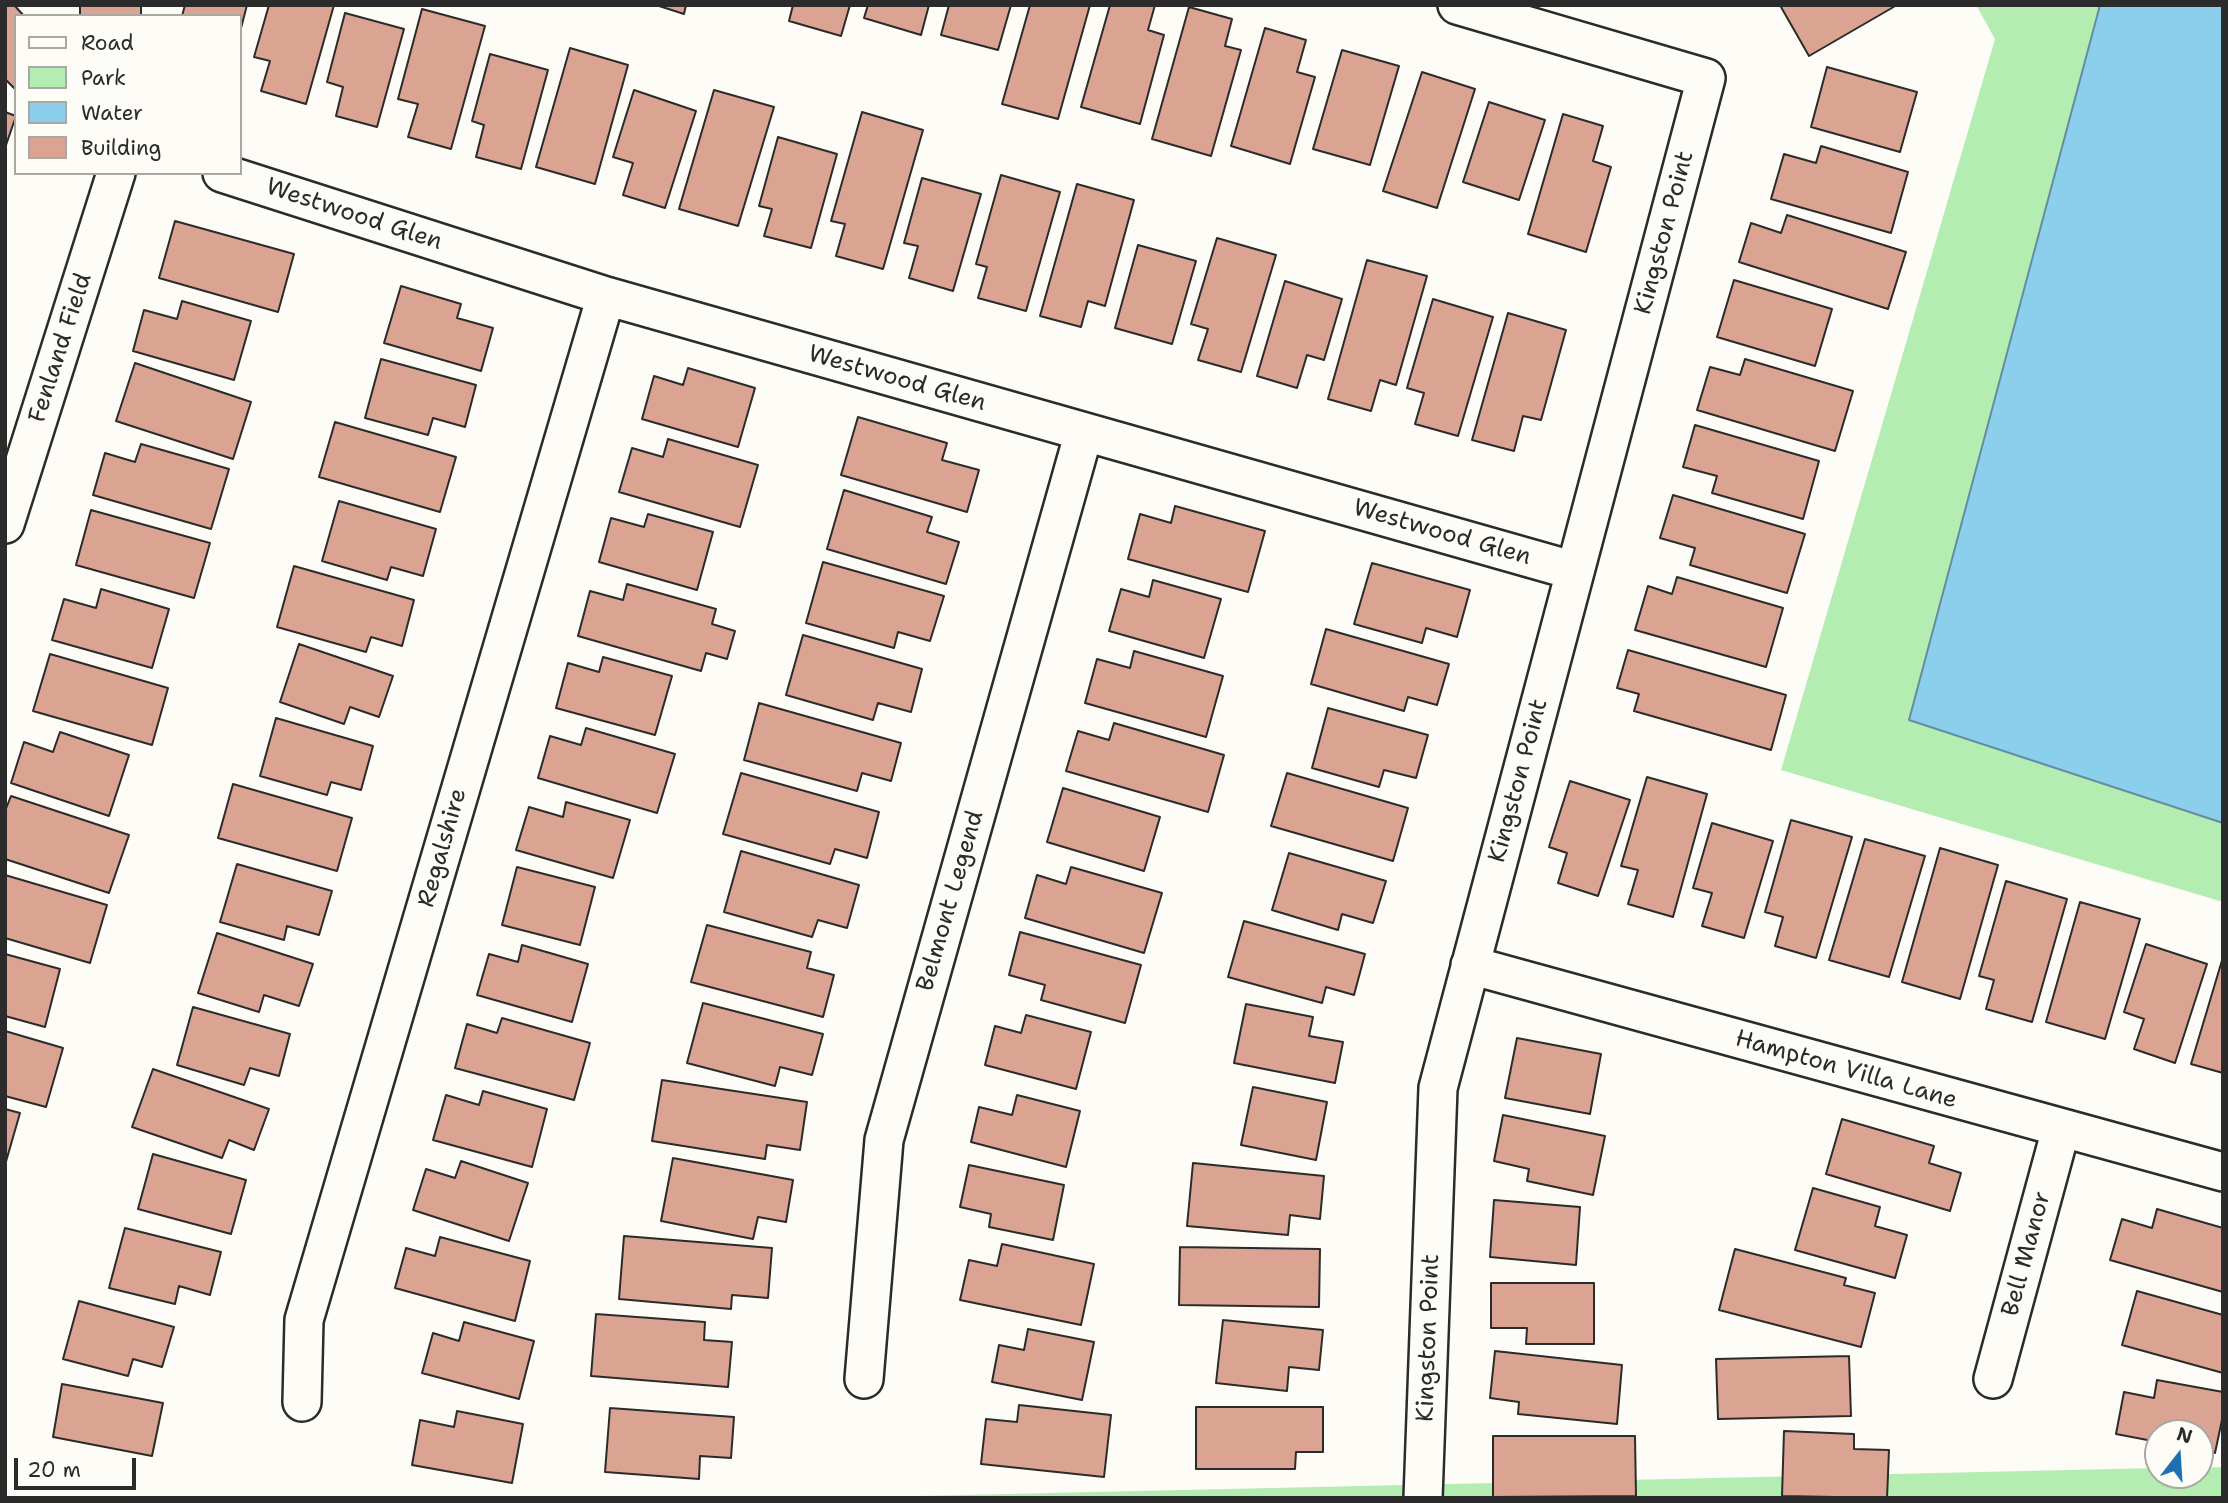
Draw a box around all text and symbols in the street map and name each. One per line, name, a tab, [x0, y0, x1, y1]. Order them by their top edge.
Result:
legend	[14, 14, 242, 175]
text: Road	[81, 29, 134, 57]
text: Park	[81, 64, 126, 92]
text: Water	[81, 99, 143, 127]
text: Building	[81, 134, 161, 162]
street label: Kingston Point	[1629, 148, 1701, 318]
street label: Westwood Glen	[262, 173, 446, 257]
street label: Fenland Field	[23, 270, 99, 426]
street label: Westwood Glen	[805, 340, 989, 418]
street label: Westwood Glen	[1350, 494, 1534, 572]
street label: Kingston Point	[1483, 696, 1555, 866]
street label: Regalshire	[412, 785, 474, 911]
street label: Belmont Legend	[911, 807, 991, 995]
street label: Hampton Villa Lane	[1732, 1025, 1960, 1115]
street label: Bell Manor	[1997, 1188, 2057, 1320]
street label: Kingston Point	[1412, 1254, 1446, 1422]
north arrow	[2144, 1419, 2214, 1489]
text: N	[2174, 1421, 2196, 1450]
scale bar	[18, 1444, 140, 1488]
text: 20 m	[27, 1456, 81, 1484]

